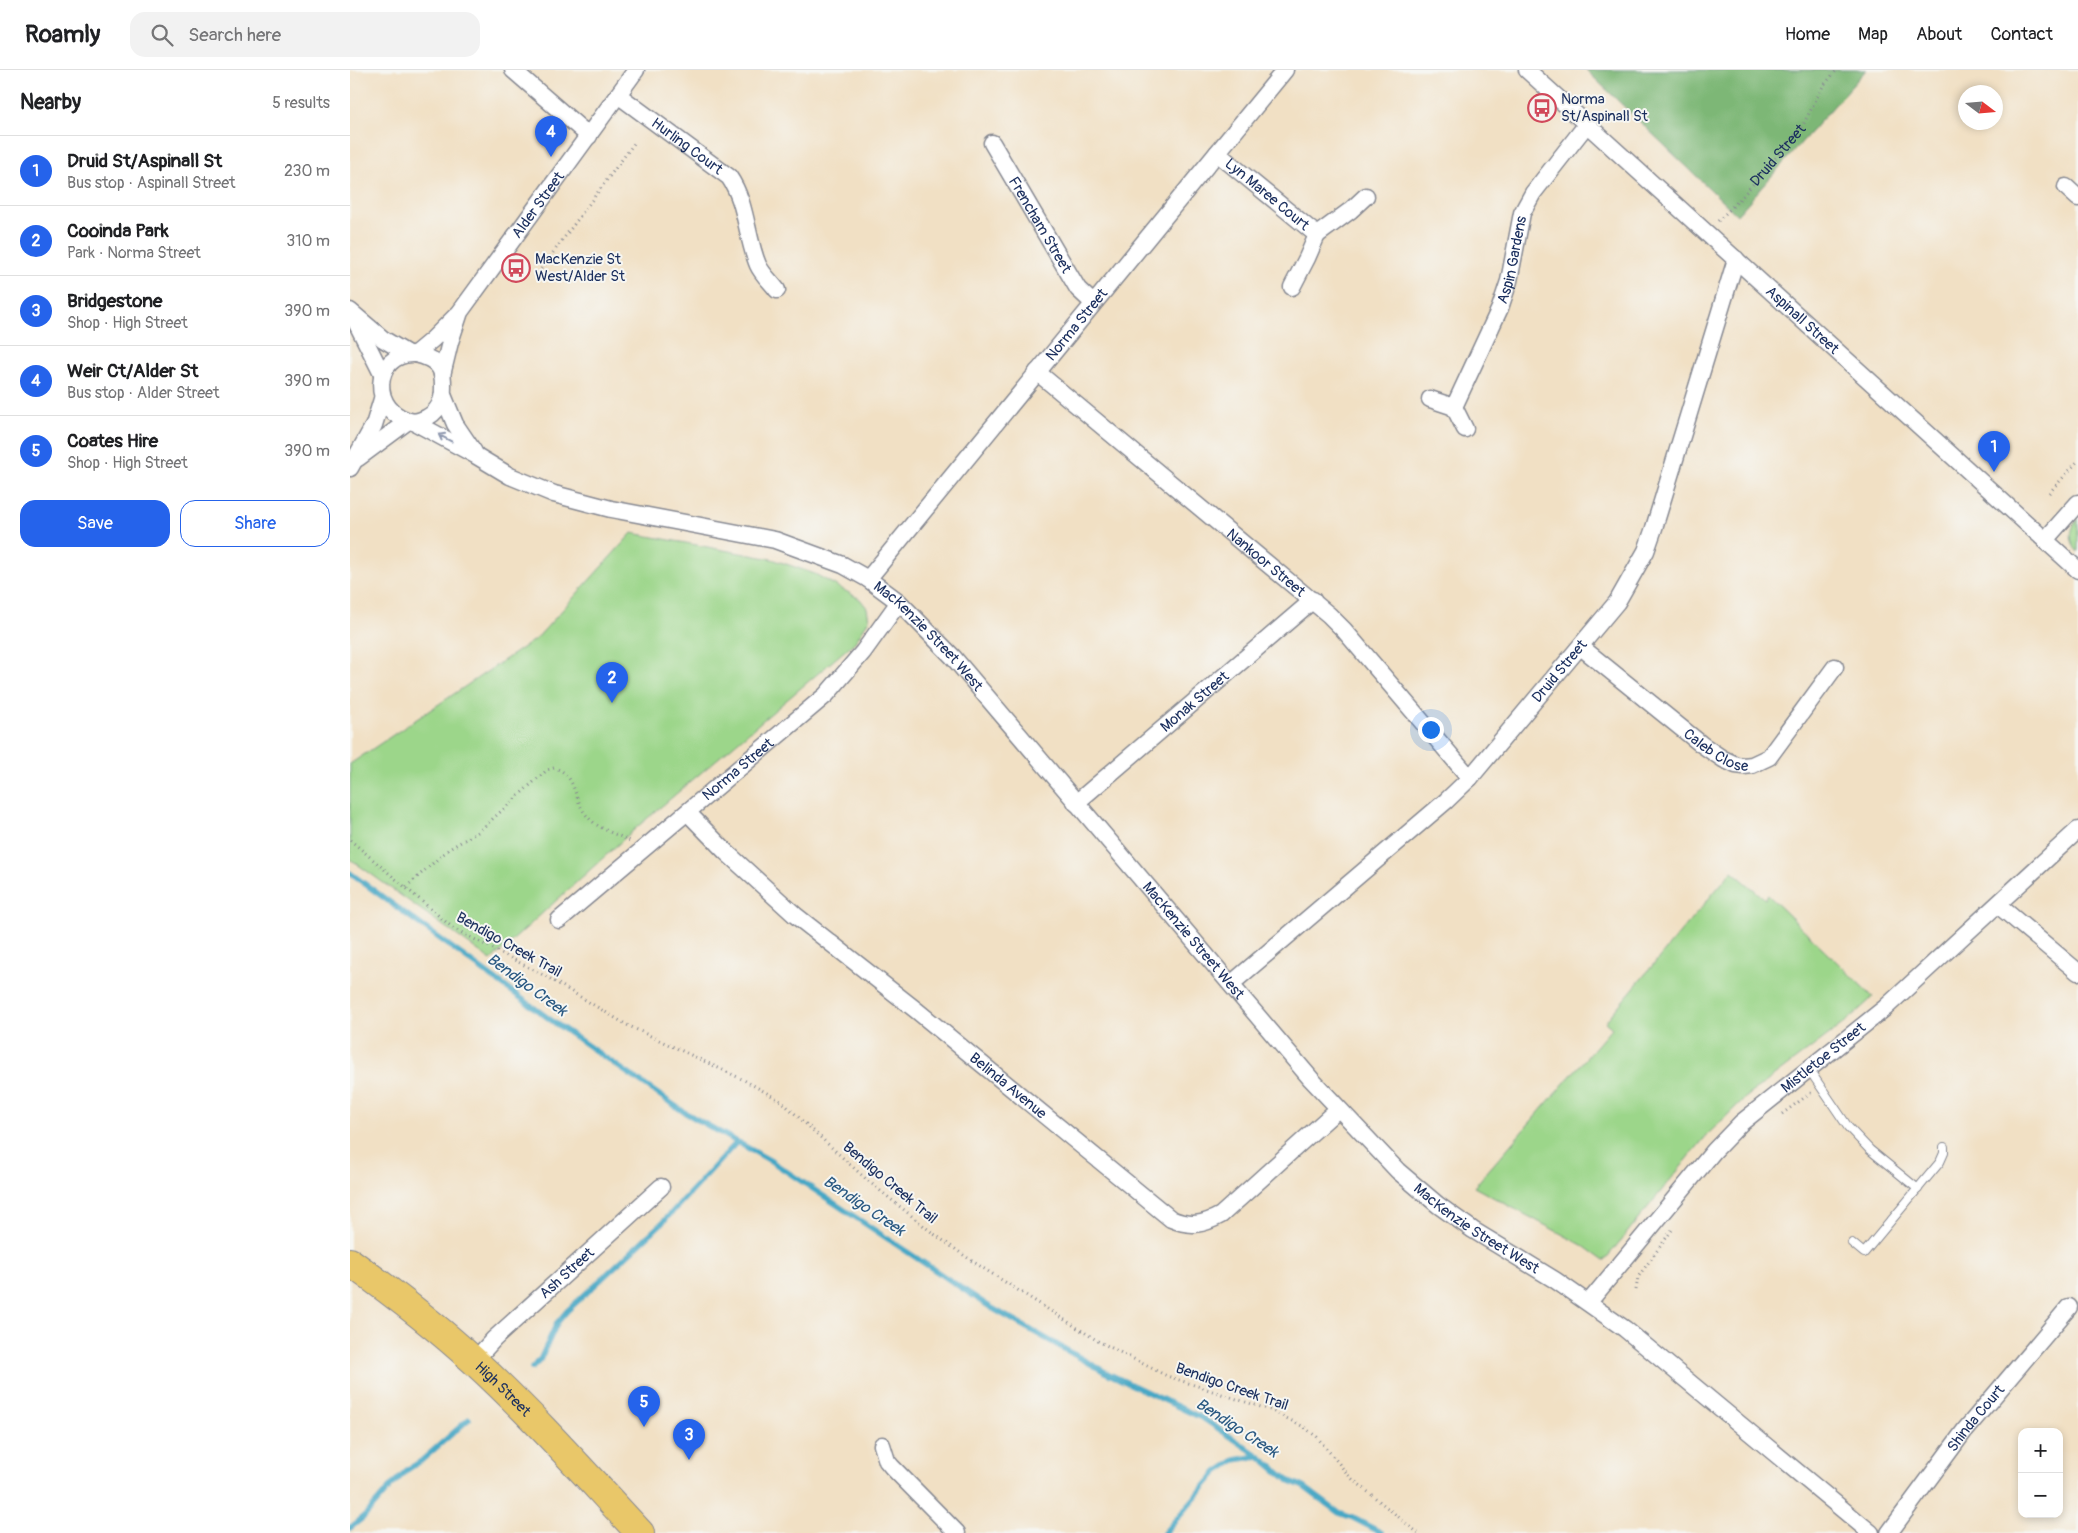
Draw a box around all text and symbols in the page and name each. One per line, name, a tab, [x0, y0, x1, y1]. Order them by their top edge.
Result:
search box	[130, 12, 480, 57]
text: Roamly	[25, 20, 100, 49]
icon: search	[148, 21, 176, 49]
text: Search here	[188, 23, 281, 47]
text: Home	[1785, 23, 1830, 46]
text: Map	[1858, 23, 1888, 46]
text: About	[1916, 23, 1962, 46]
text: Contact	[1990, 23, 2053, 46]
north arrow	[1958, 85, 2003, 130]
text: Nearby	[20, 89, 81, 116]
place label: Norma St/Aspinall St	[1561, 90, 1649, 126]
text: 5 results	[272, 93, 330, 113]
bus stop icon: Norma St/Aspinall St	[1527, 93, 1557, 123]
street label: Hurling Court	[648, 113, 727, 179]
pin: 4	[535, 116, 567, 157]
street label: Druid Street	[1746, 119, 1810, 190]
text: Druid St/Aspinall St	[67, 149, 222, 173]
street label: Lyn Maree Court	[1221, 154, 1314, 235]
text: 1	[33, 161, 39, 181]
text: 230 m	[284, 161, 330, 181]
street label: Alder Street	[507, 167, 569, 242]
text: Bus stop · Aspinall Street	[67, 173, 236, 193]
street label: Frencham Street	[1004, 173, 1076, 277]
street label: Aspin Gardens	[1493, 214, 1531, 306]
text: Cooinda Park	[67, 219, 169, 243]
text: 2	[32, 231, 40, 251]
text: 310 m	[286, 231, 330, 251]
text: Park · Norma Street	[67, 243, 201, 263]
place label: MacKenzie St West/Alder St	[535, 250, 626, 286]
bus stop icon: MacKenzie St West/Alder St	[501, 253, 531, 283]
street label: Aspinall Street	[1762, 282, 1844, 359]
street label: Norma Street	[1041, 284, 1112, 365]
text: Bridgestone	[67, 289, 162, 313]
text: 3	[32, 301, 40, 321]
text: 390 m	[284, 301, 330, 321]
text: Shop · High Street	[67, 313, 188, 333]
text: Weir Ct/Alder St	[67, 359, 198, 383]
text: 4	[31, 371, 41, 391]
text: 390 m	[284, 371, 330, 391]
text: Bus stop · Alder Street	[67, 383, 219, 403]
text: Coates Hire	[67, 429, 158, 453]
pin: 1	[1978, 431, 2010, 472]
one-way arrow	[438, 433, 453, 442]
text: 5	[32, 441, 40, 461]
text: 390 m	[284, 441, 330, 461]
text: Shop · High Street	[67, 453, 188, 473]
button: Save	[20, 500, 170, 547]
button: Share	[180, 500, 330, 547]
street label: Nankoor Street	[1223, 524, 1310, 602]
street label: MacKenzie Street West	[870, 577, 988, 696]
street label: Druid Street	[1528, 635, 1592, 706]
pin: 2	[596, 662, 628, 703]
street label: Monak Street	[1156, 666, 1233, 736]
your location	[1418, 717, 1444, 743]
street label: Caleb Close	[1680, 724, 1750, 776]
street label: Norma Street	[698, 733, 778, 805]
street label: MacKenzie Street West	[1138, 878, 1249, 1004]
street label: Bendigo Creek Trail	[453, 908, 565, 982]
water label: Bendigo Creek	[483, 949, 572, 1022]
street label: Mistletoe Street	[1777, 1017, 1870, 1097]
street label: Belinda Avenue	[966, 1048, 1051, 1123]
street label: Bendigo Creek Trail	[839, 1138, 941, 1228]
water label: Bendigo Creek	[820, 1172, 908, 1240]
street label: MacKenzie Street West	[1410, 1179, 1544, 1278]
street label: Ash Street	[535, 1242, 599, 1303]
street label: High Street	[471, 1357, 536, 1421]
street label: Bendigo Creek Trail	[1173, 1359, 1291, 1415]
street label: Shinda Court	[1943, 1380, 2009, 1455]
pin: 5	[628, 1386, 660, 1427]
water label: Bendigo Creek	[1192, 1394, 1283, 1463]
pin: 3	[673, 1419, 705, 1460]
map controls	[2018, 1428, 2063, 1518]
button: +	[2018, 1428, 2063, 1473]
button: −	[2018, 1473, 2063, 1518]

